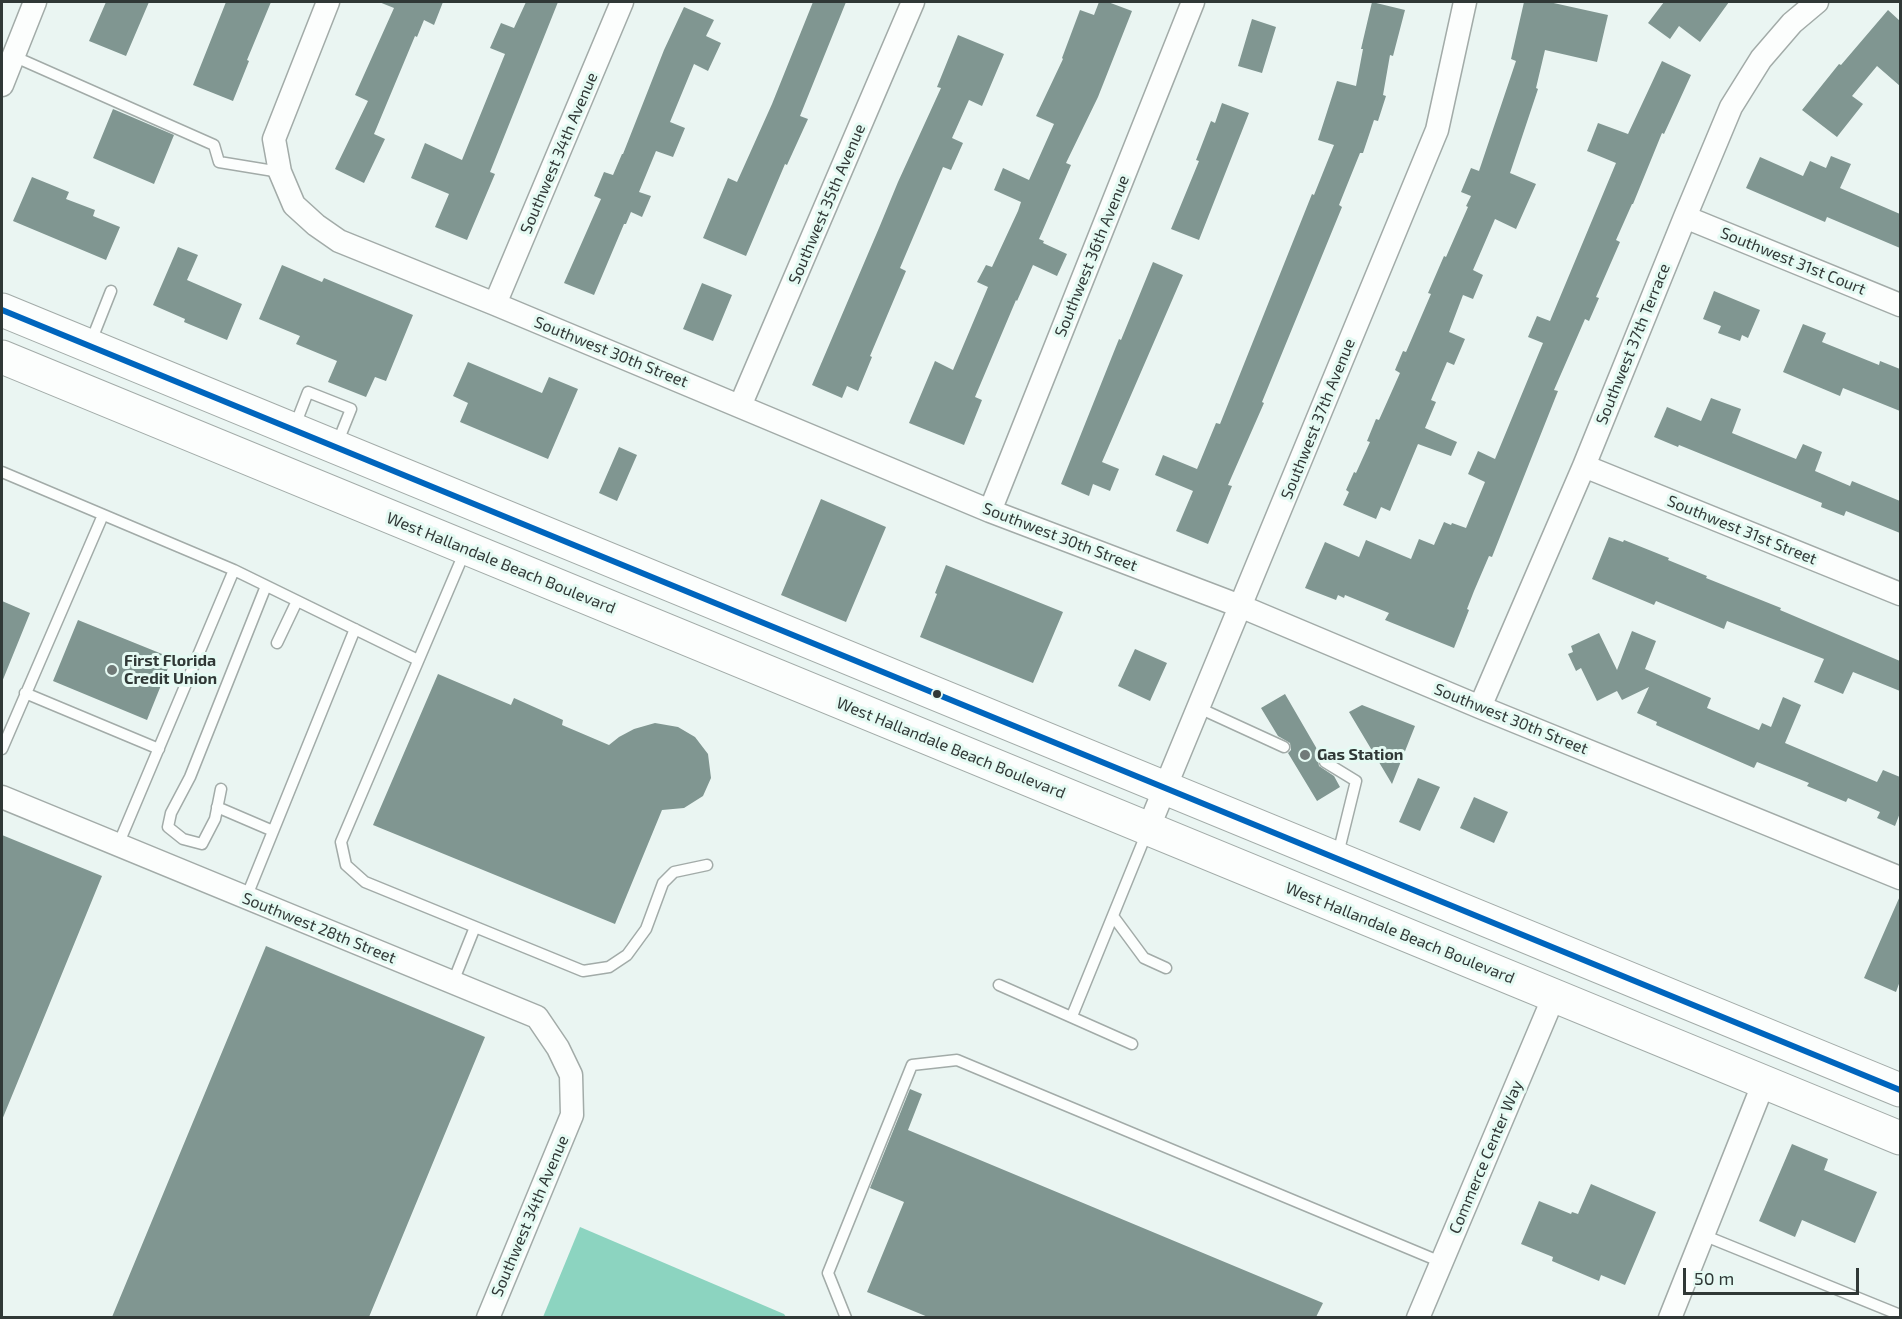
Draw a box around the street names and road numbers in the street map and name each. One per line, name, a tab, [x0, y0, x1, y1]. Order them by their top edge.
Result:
street label: Southwest 34th Avenue	[516, 69, 602, 237]
street label: Southwest 35th Avenue	[785, 121, 869, 287]
street label: Southwest 36th Avenue	[1051, 172, 1133, 340]
street label: Southwest 31st Court	[1718, 223, 1868, 299]
street label: Southwest 37th Terrace	[1592, 261, 1674, 427]
street label: Southwest 30th Street	[531, 312, 691, 392]
street label: Southwest 37th Avenue	[1277, 336, 1359, 502]
street label: Southwest 31st Street	[1664, 491, 1820, 569]
street label: Southwest 30th Street	[980, 499, 1140, 575]
street label: West Hallandale Beach Boulevard	[384, 508, 618, 618]
street label: Southwest 30th Street	[1431, 679, 1591, 759]
street label: West Hallandale Beach Boulevard	[834, 693, 1068, 803]
street label: West Hallandale Beach Boulevard	[1283, 878, 1517, 988]
street label: Southwest 28th Street	[239, 888, 399, 968]
street label: Commerce Center Way	[1445, 1077, 1527, 1237]
street label: Southwest 34th Avenue	[487, 1132, 573, 1300]

